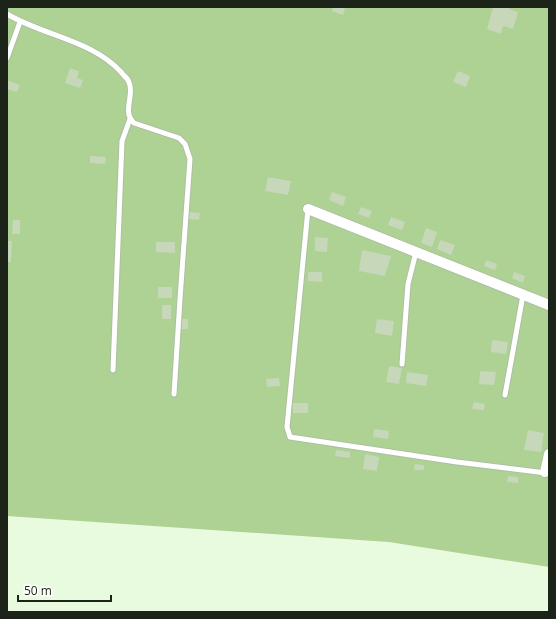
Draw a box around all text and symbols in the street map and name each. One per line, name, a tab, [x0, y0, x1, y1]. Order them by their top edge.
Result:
scale bar	[18, 577, 111, 603]
text: 50 m	[24, 582, 52, 599]

